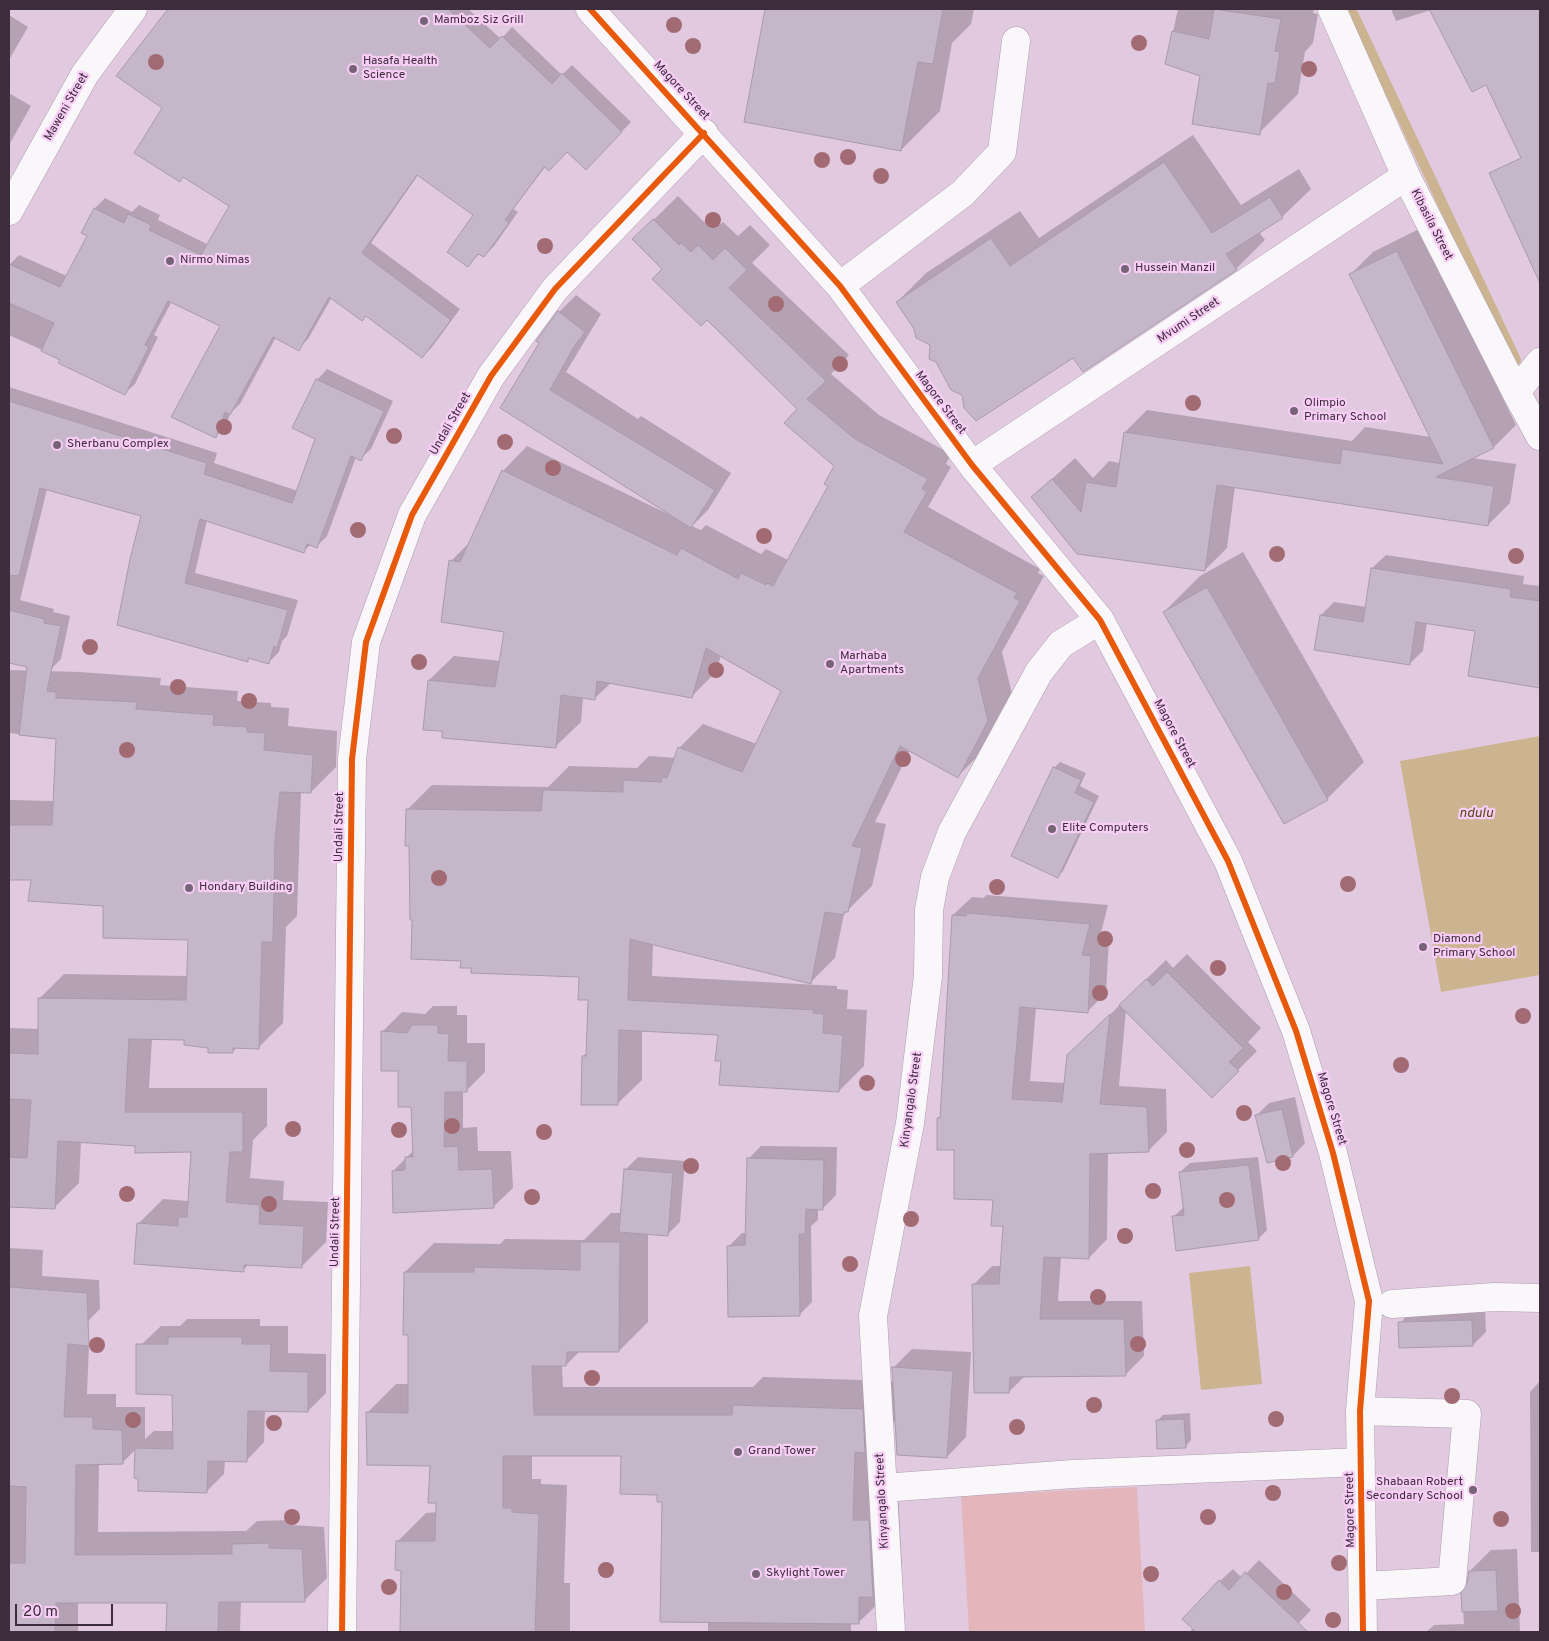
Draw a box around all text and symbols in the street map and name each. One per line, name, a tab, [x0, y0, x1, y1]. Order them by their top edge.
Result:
place label: Mamboz Siz Grill	[434, 14, 524, 28]
marker: Mamboz Siz Grill	[418, 15, 430, 27]
place label: Hasafa Health Science	[363, 55, 438, 83]
street label: Magore Street	[650, 58, 712, 124]
marker: Hasafa Health Science	[347, 63, 359, 75]
street label: Maweni Street	[42, 70, 92, 144]
street label: Kibasila Street	[1407, 187, 1455, 263]
place label: Nirmo Nimas	[180, 254, 250, 268]
marker: Nirmo Nimas	[164, 255, 176, 267]
place label: Hussein Manzil	[1135, 262, 1215, 276]
marker: Hussein Manzil	[1119, 263, 1131, 275]
street label: Mvumi Street	[1155, 295, 1223, 347]
street label: Magore Street	[911, 368, 969, 438]
street label: Undali Street	[427, 390, 475, 458]
place label: Olimpio Primary School	[1304, 397, 1386, 425]
marker: Olimpio Primary School	[1288, 405, 1300, 417]
place label: Sherbanu Complex	[67, 438, 169, 452]
marker: Sherbanu Complex	[51, 439, 63, 451]
place label: Marhaba Apartments	[840, 650, 904, 678]
marker: Marhaba Apartments	[824, 658, 836, 670]
street label: Magore Street	[1150, 697, 1198, 771]
street label: Undali Street	[332, 792, 348, 862]
water label: ndulu	[1459, 806, 1493, 822]
place label: Elite Computers	[1062, 822, 1149, 836]
marker: Elite Computers	[1046, 823, 1058, 835]
place label: Hondary Building	[199, 881, 292, 895]
marker: Hondary Building	[183, 882, 195, 894]
place label: Diamond Primary School	[1433, 933, 1515, 961]
marker: Diamond Primary School	[1417, 941, 1429, 953]
street label: Kinyangalo Street	[898, 1051, 926, 1149]
street label: Magore Street	[1313, 1071, 1349, 1147]
street label: Undali Street	[328, 1197, 344, 1267]
place label: Grand Tower	[748, 1445, 816, 1459]
marker: Grand Tower	[732, 1446, 744, 1458]
street label: Kinyangalo Street	[873, 1453, 893, 1549]
street label: Magore Street	[1343, 1472, 1359, 1548]
place label: Shabaan Robert Secondary School	[1366, 1476, 1463, 1504]
marker: Shabaan Robert Secondary School	[1467, 1484, 1479, 1496]
place label: Skylight Tower	[766, 1567, 845, 1581]
marker: Skylight Tower	[750, 1568, 762, 1580]
scale bar	[18, 1594, 115, 1626]
text: 20 m	[23, 1603, 58, 1622]

